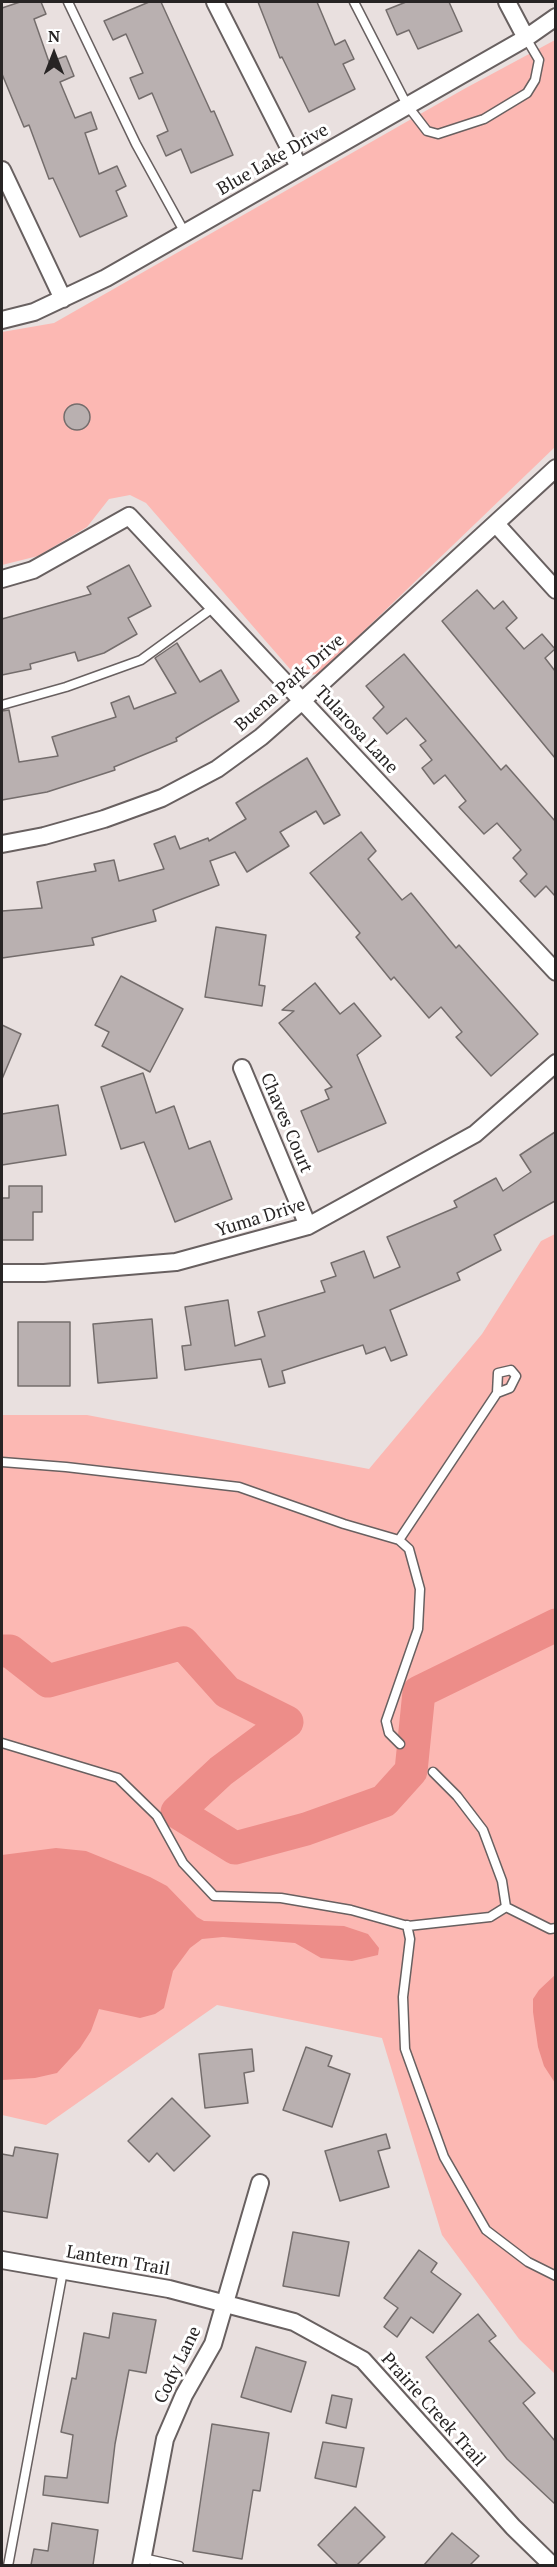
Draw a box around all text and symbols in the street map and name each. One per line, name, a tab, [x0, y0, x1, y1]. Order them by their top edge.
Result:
north arrow	[24, 24, 84, 84]
text: N	[48, 25, 60, 47]
street label: Blue Lake Drive	[214, 119, 332, 201]
street label: Buena Park Drive	[231, 630, 349, 736]
street label: Tularosa Lane	[310, 682, 402, 778]
street label: Chaves Court	[255, 1070, 317, 1176]
street label: Yuma Drive	[214, 1194, 308, 1242]
street label: Lantern Trail	[65, 2241, 171, 2281]
street label: Cody Lane	[150, 2323, 206, 2407]
street label: Prairie Creek Trail	[376, 2349, 490, 2471]

